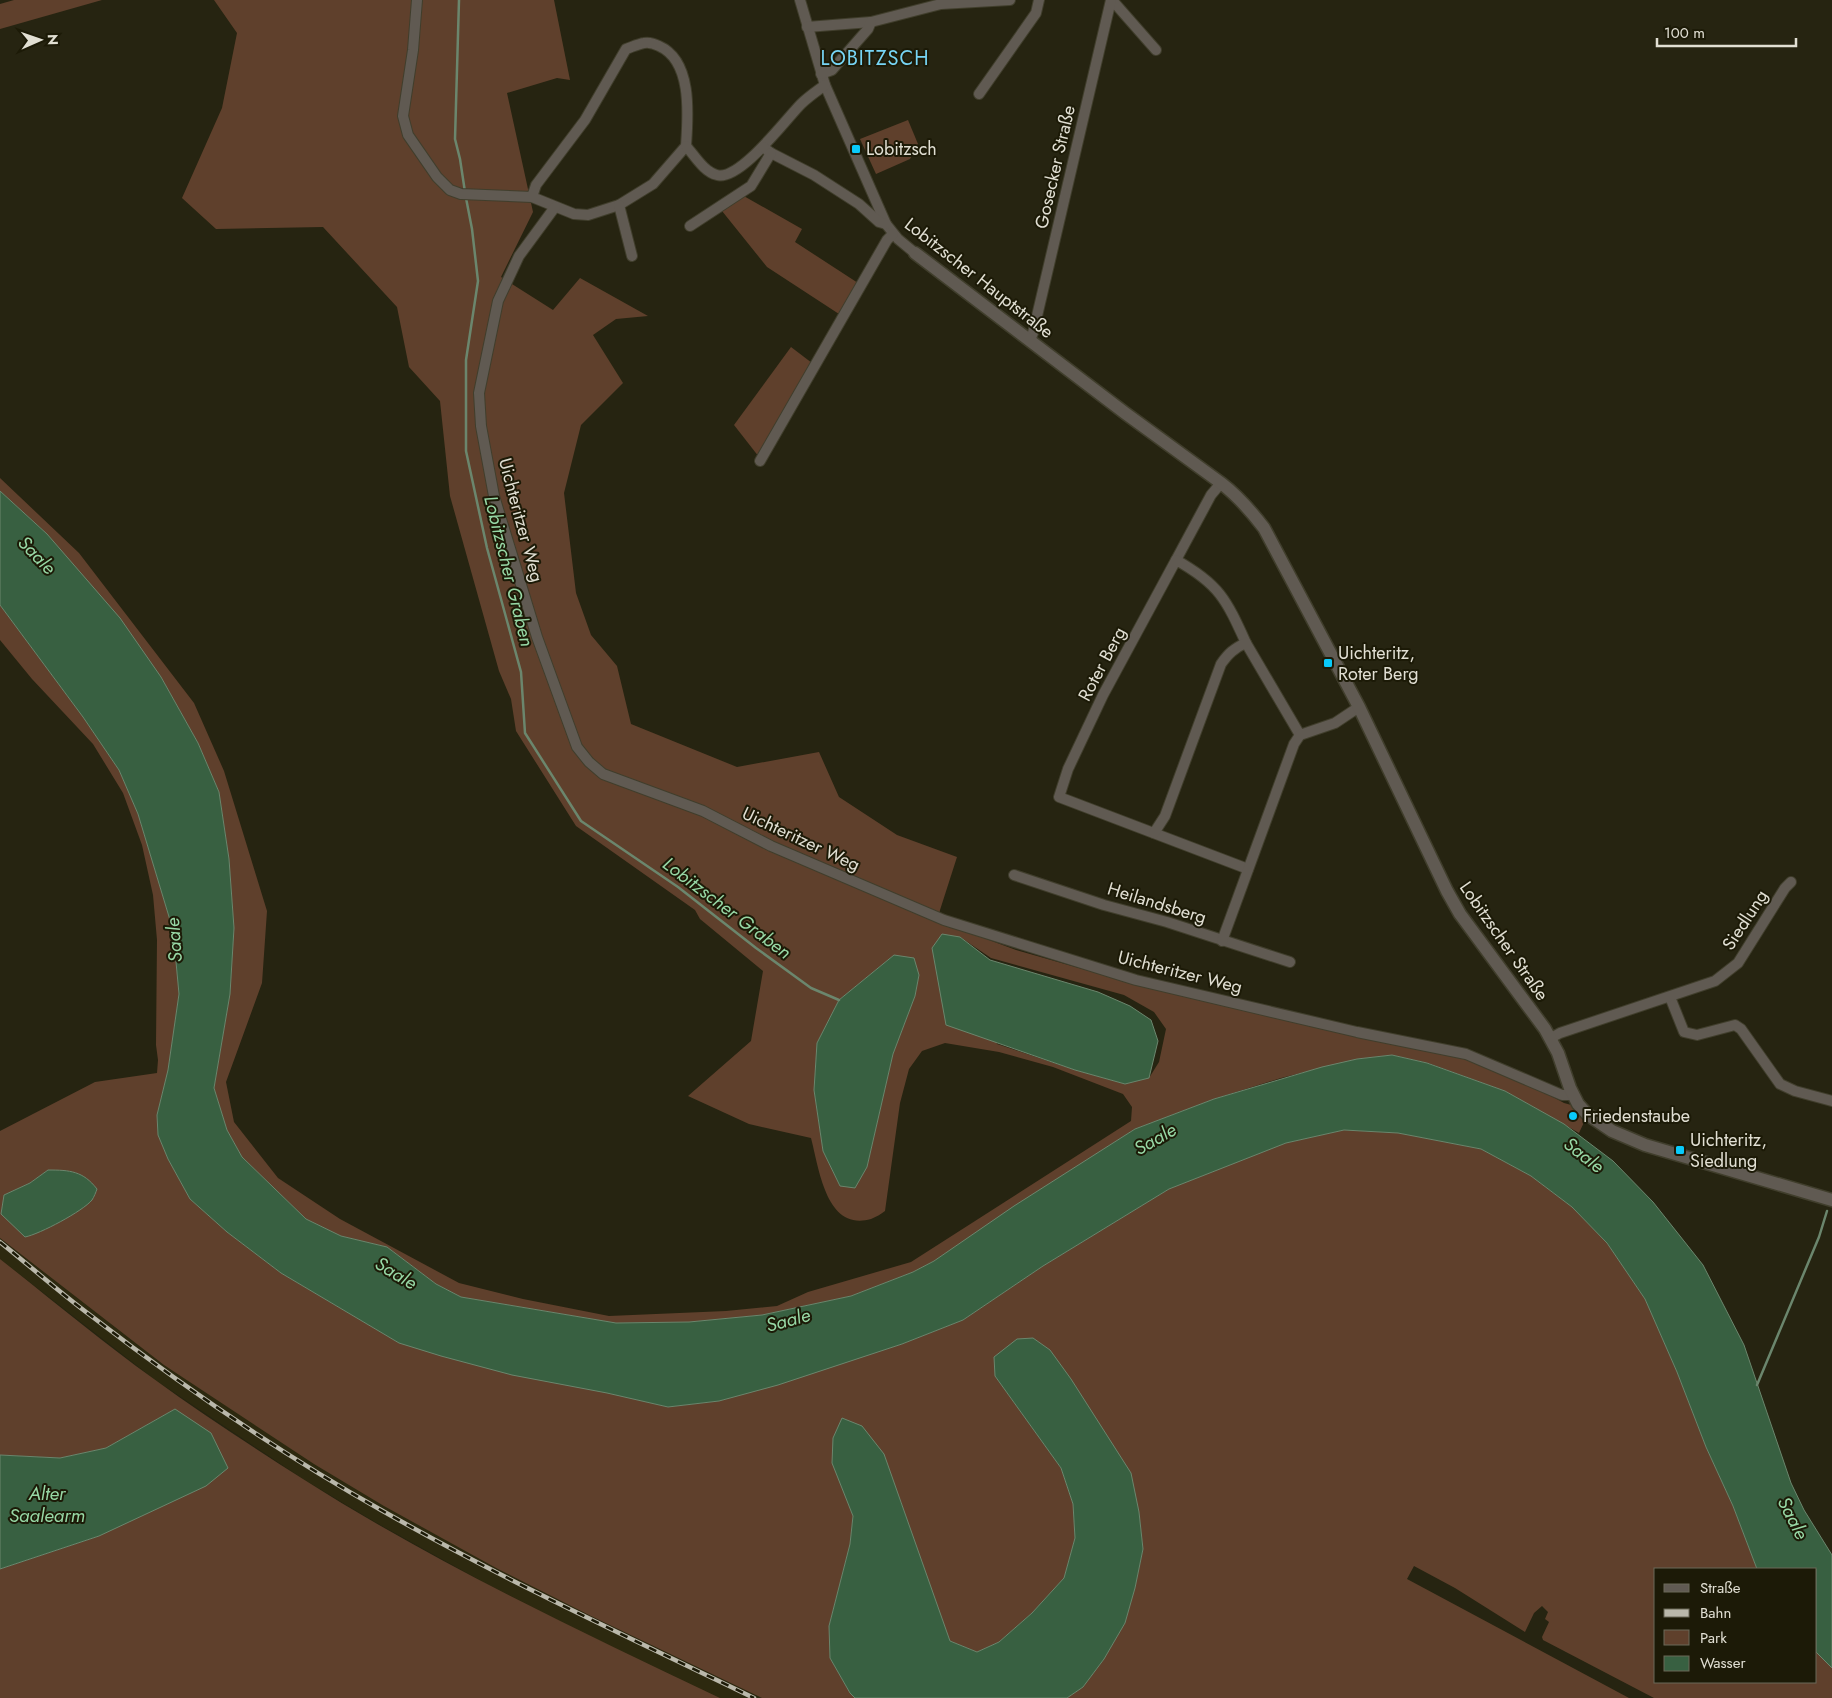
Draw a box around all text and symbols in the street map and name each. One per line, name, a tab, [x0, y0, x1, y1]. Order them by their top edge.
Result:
north arrow	[15, 15, 65, 65]
scale bar	[1657, 15, 1796, 47]
text: 100 m	[1664, 22, 1705, 44]
text: N	[43, 34, 63, 45]
district label: LOBITZSCH	[820, 44, 930, 73]
street label: Gosecker Straße	[1028, 103, 1082, 231]
place label: Lobitzsch	[866, 136, 937, 162]
marker: Lobitzsch	[850, 143, 862, 155]
street label: Lobitzscher Hauptstraße	[899, 211, 1059, 345]
street label: Uichteritzer Weg	[492, 455, 550, 585]
water label: Lobitzscher Graben	[477, 493, 541, 649]
water label: Saale	[12, 529, 63, 581]
street label: Roter Berg	[1072, 622, 1132, 706]
place label: Uichteritz, Roter Berg	[1338, 640, 1419, 687]
marker: Uichteritz, Roter Berg	[1322, 657, 1334, 669]
street label: Uichteritzer Weg	[738, 800, 864, 878]
water label: Lobitzscher Graben	[657, 851, 797, 965]
street label: Heilandsberg	[1104, 876, 1210, 930]
street label: Lobitzscher Straße	[1453, 876, 1555, 1006]
street label: Siedlung	[1716, 885, 1774, 955]
water label: Saale	[159, 916, 189, 963]
street label: Uichteritzer Weg	[1115, 944, 1245, 1000]
place label: Friedenstaube	[1583, 1103, 1690, 1129]
marker: Friedenstaube	[1567, 1110, 1579, 1122]
water label: Saale	[1129, 1116, 1182, 1162]
place label: Uichteritz, Siedlung	[1690, 1127, 1767, 1174]
water label: Saale	[1558, 1131, 1610, 1180]
marker: Uichteritz, Siedlung	[1674, 1144, 1686, 1156]
water label: Saale	[370, 1250, 423, 1296]
water label: Saale	[763, 1301, 814, 1339]
water label: Alter Saalearm	[9, 1480, 85, 1529]
water label: Saale	[1771, 1492, 1815, 1545]
legend	[1654, 1568, 1817, 1683]
text: Straße	[1700, 1577, 1741, 1599]
text: Bahn	[1700, 1602, 1731, 1624]
text: Park	[1700, 1627, 1727, 1649]
text: Wasser	[1700, 1652, 1746, 1674]

